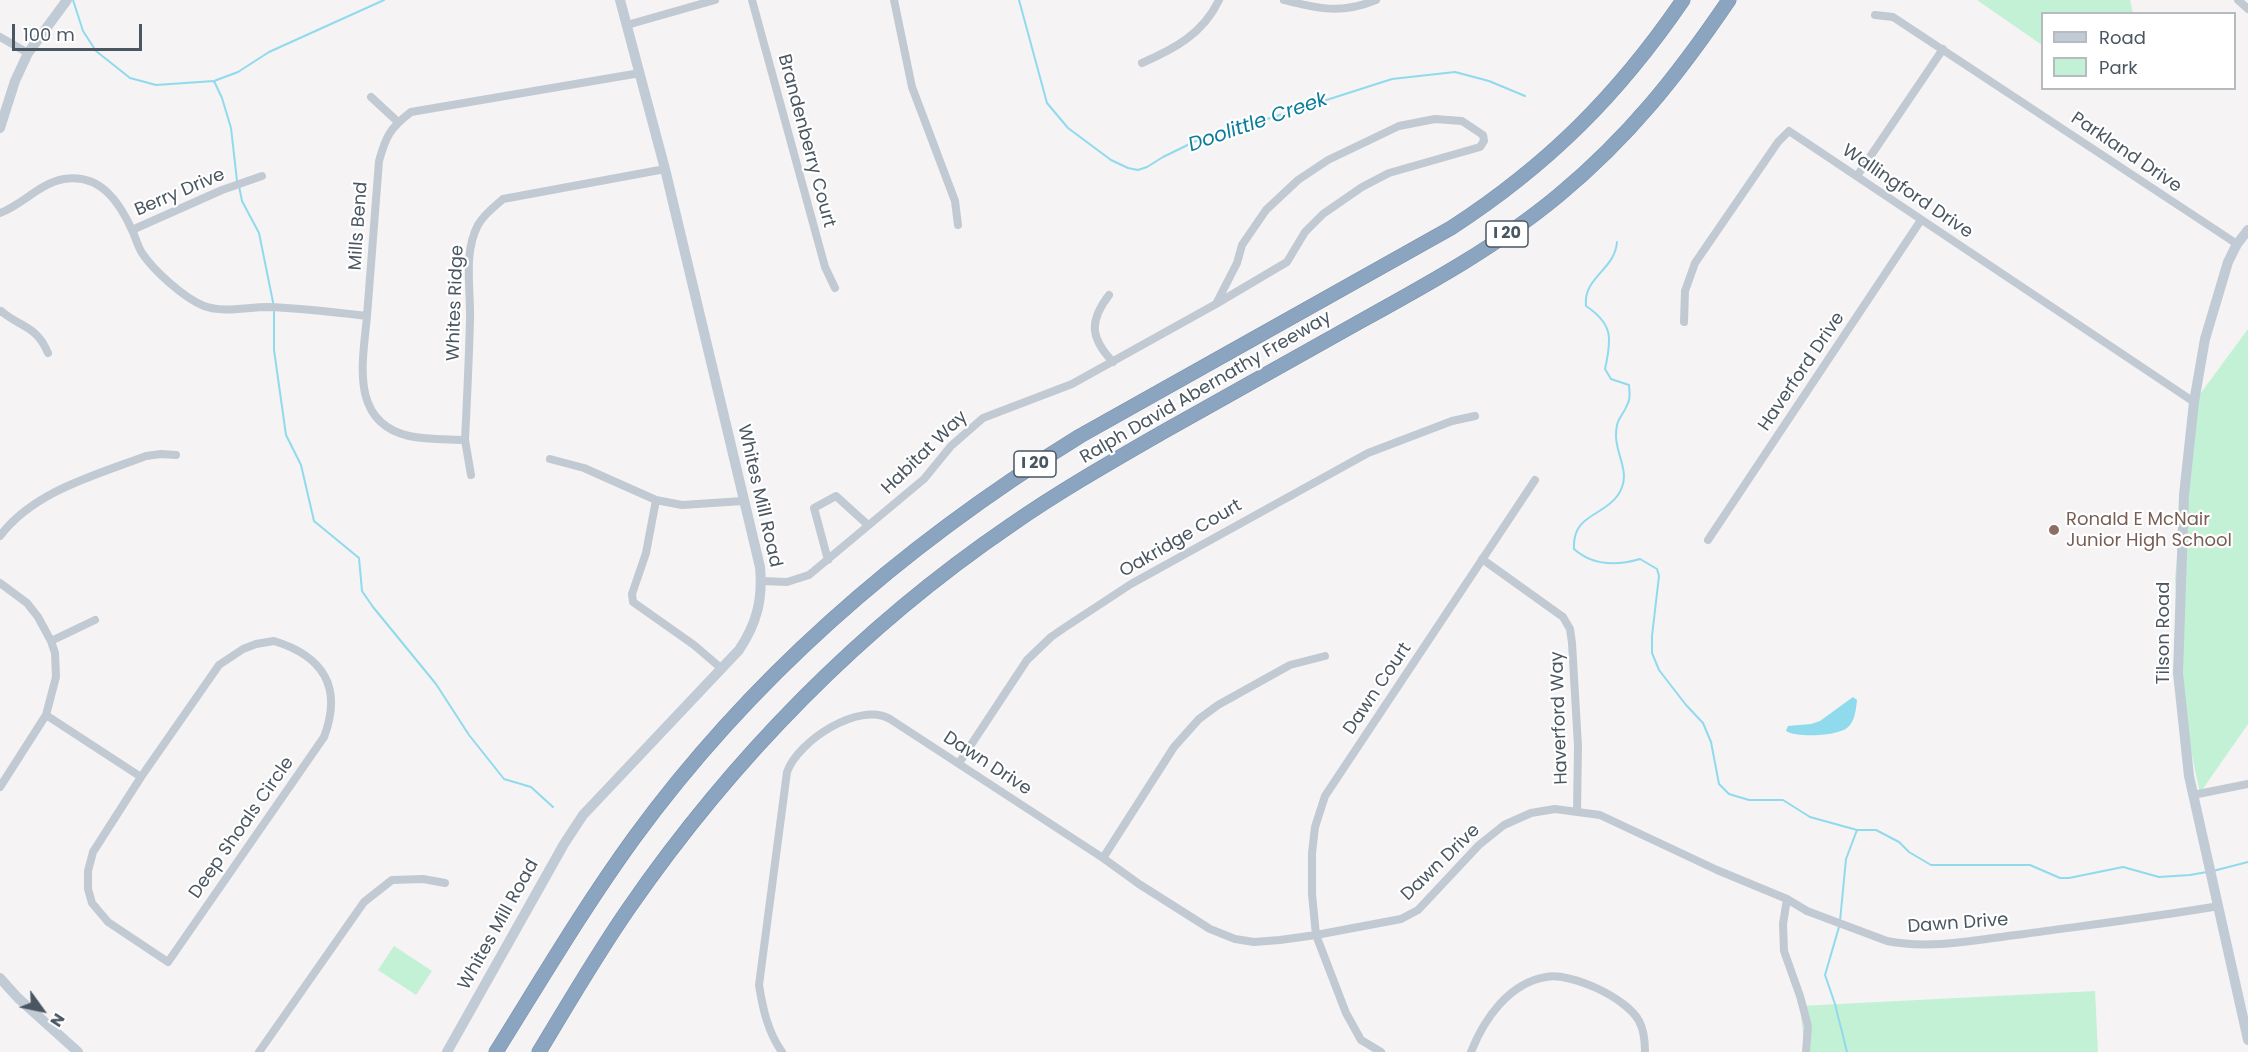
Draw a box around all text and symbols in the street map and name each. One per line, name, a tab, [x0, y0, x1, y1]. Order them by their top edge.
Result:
scale bar	[15, 12, 146, 50]
legend	[2041, 12, 2236, 90]
text: 100 m	[23, 22, 75, 47]
text: Road	[2099, 25, 2146, 50]
street label: Brandenberry Court	[773, 52, 839, 230]
text: Park	[2099, 55, 2138, 80]
water label: Doolittle Creek	[1185, 88, 1331, 158]
street label: Parkland Drive	[2067, 108, 2185, 198]
street label: Wallingford Drive	[1838, 140, 1976, 244]
street label: Berry Drive	[132, 164, 228, 222]
street label: Mills Bend	[345, 181, 373, 271]
road number: I 20	[1486, 221, 1528, 247]
street label: Whites Ridge	[443, 245, 469, 361]
street label: Ralph David Abernathy Freeway	[1077, 307, 1335, 469]
street label: Haverford Drive	[1754, 308, 1850, 436]
street label: Habitat Way	[878, 407, 972, 499]
street label: Whites Mill Road	[732, 423, 786, 569]
road number: I 20	[1014, 451, 1056, 477]
street label: Oakridge Court	[1116, 495, 1246, 583]
place label: Ronald E McNair Junior High School	[2066, 509, 2232, 552]
marker: Ronald E McNair Junior High School	[2047, 523, 2061, 537]
street label: Tilson Road	[2153, 582, 2175, 684]
street label: Dawn Court	[1339, 639, 1417, 739]
street label: Haverford Way	[1547, 651, 1573, 785]
street label: Dawn Drive	[939, 727, 1035, 801]
street label: Deep Shoals Circle	[185, 753, 299, 903]
street label: Dawn Drive	[1397, 820, 1485, 906]
street label: Whites Mill Road	[454, 856, 544, 994]
street label: Dawn Drive	[1907, 910, 2009, 938]
north arrow	[12, 980, 72, 1040]
text: N	[45, 1009, 70, 1031]

